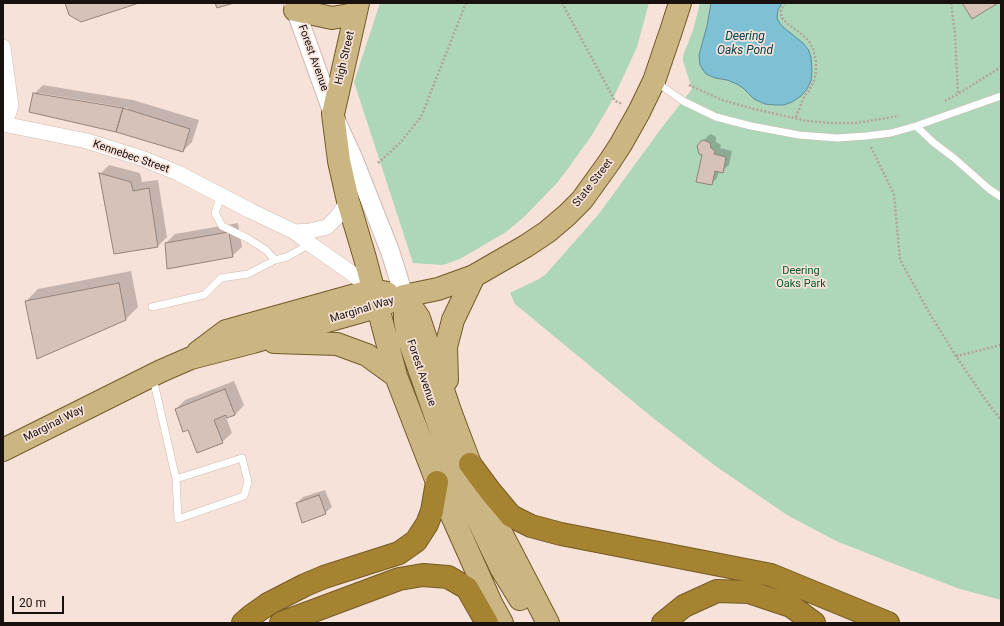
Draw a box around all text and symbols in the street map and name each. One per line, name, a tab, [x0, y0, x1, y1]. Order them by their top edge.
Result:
street label: Forest Avenue	[295, 23, 331, 93]
street label: High Street	[332, 30, 358, 86]
water label: Deering Oaks Pond	[717, 30, 773, 58]
street label: Kennebec Street	[91, 138, 171, 176]
street label: State Street	[570, 156, 616, 210]
park label: Deering Oaks Park	[776, 264, 826, 290]
street label: Marginal Way	[328, 294, 396, 326]
street label: Forest Avenue	[403, 338, 439, 408]
street label: Marginal Way	[22, 403, 86, 445]
scale bar	[14, 588, 66, 614]
text: 20 m	[19, 596, 46, 610]

